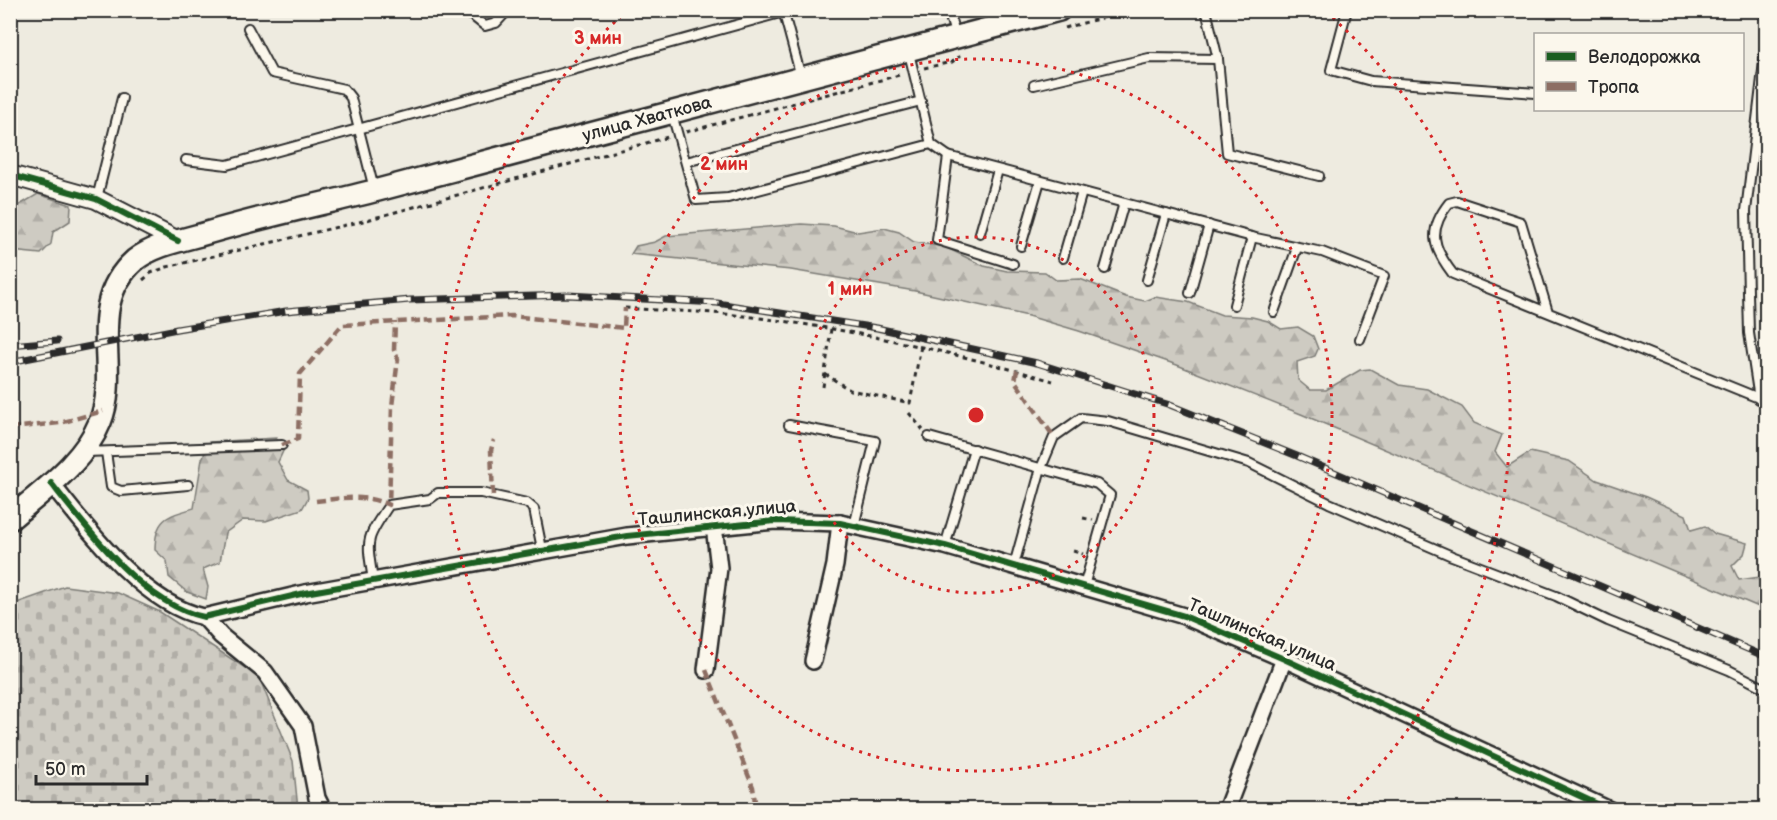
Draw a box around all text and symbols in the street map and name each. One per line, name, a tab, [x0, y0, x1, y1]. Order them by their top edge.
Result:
text: 3 мин	[574, 28, 622, 49]
legend	[1534, 33, 1744, 111]
text: Велодорожка	[1588, 47, 1701, 68]
text: Тропа	[1588, 77, 1639, 98]
street label: улица Хваткова	[580, 92, 714, 146]
text: 2 мин	[700, 154, 748, 175]
text: 1 мин	[828, 279, 872, 300]
centre of rings	[966, 405, 986, 425]
street label: Ташлинская улица	[637, 496, 797, 530]
street label: Ташлинская улица	[1185, 594, 1340, 676]
scale bar	[36, 748, 147, 786]
text: 50 m	[45, 759, 86, 780]

